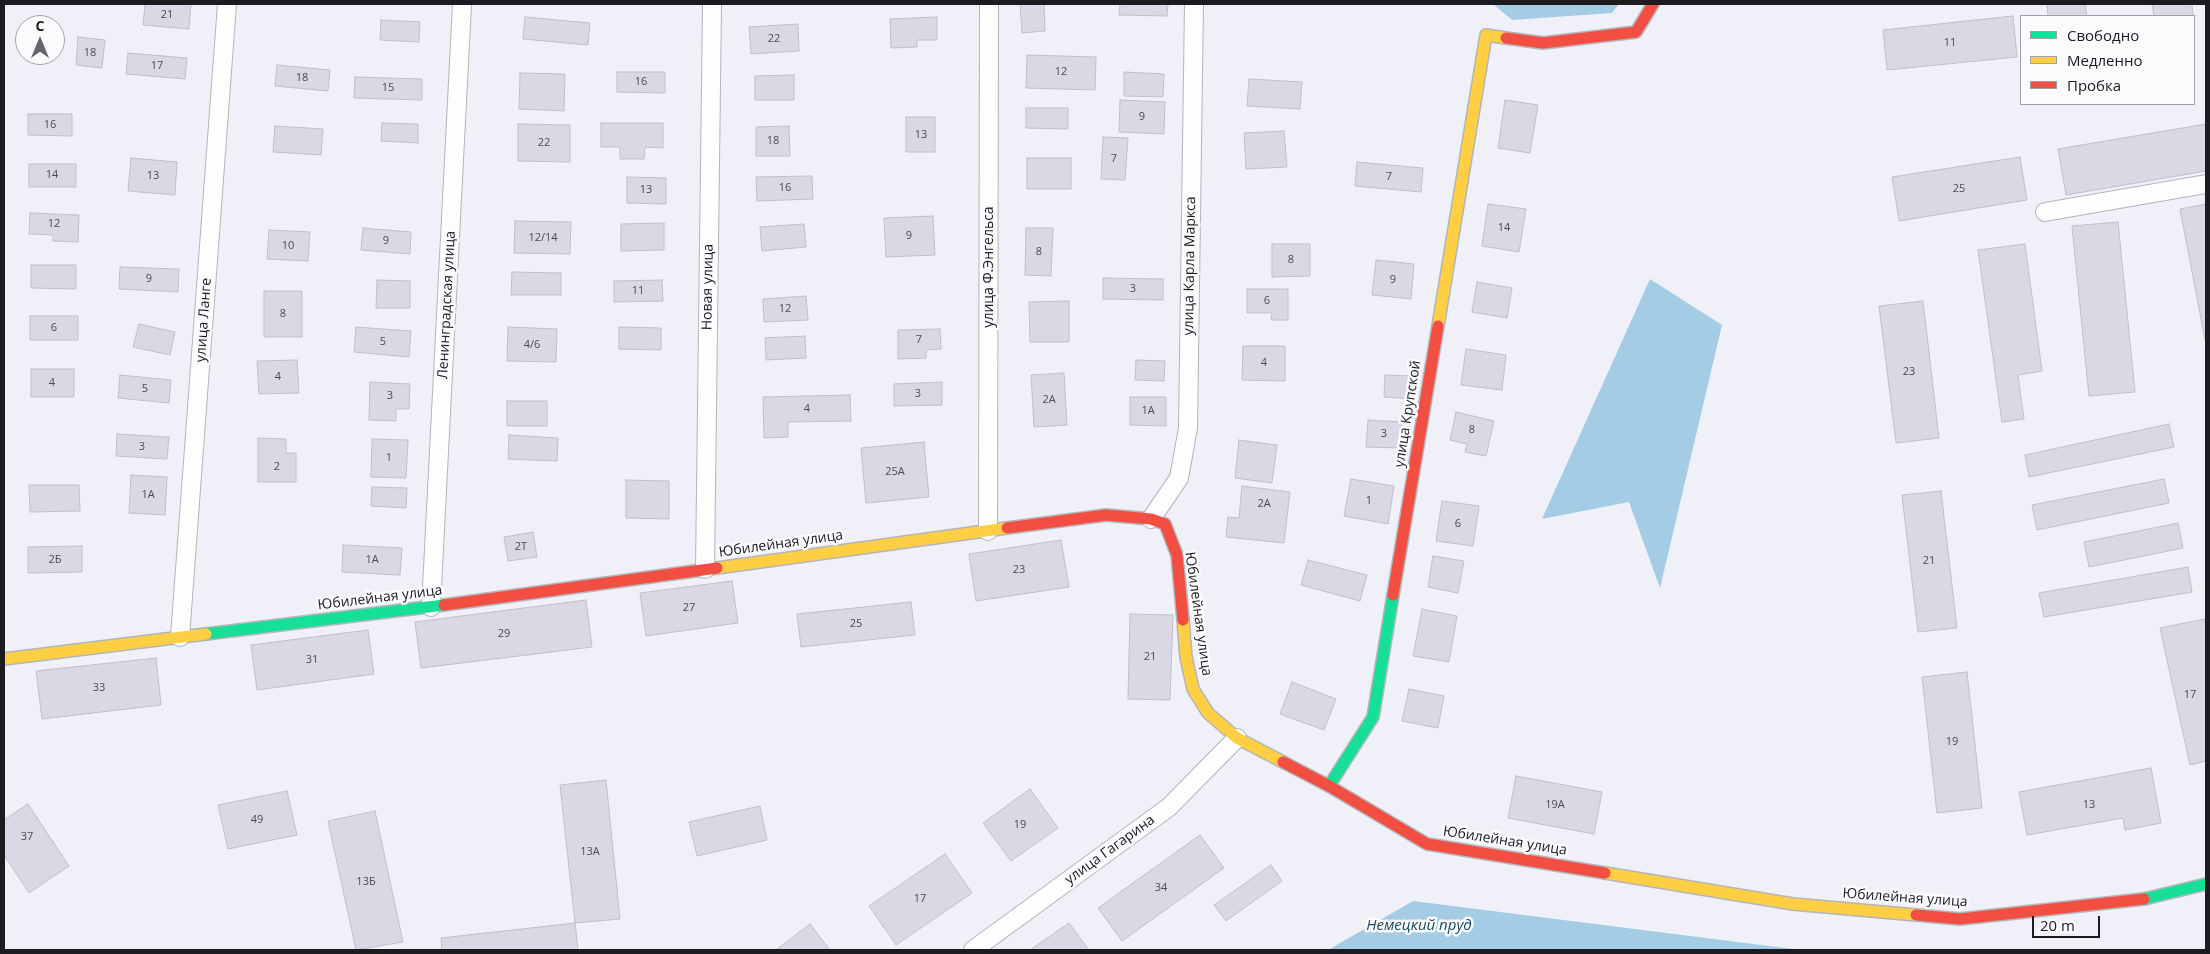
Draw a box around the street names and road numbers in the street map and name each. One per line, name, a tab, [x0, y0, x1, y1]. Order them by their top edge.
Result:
street label: улица Карла Маркса	[1180, 196, 1200, 336]
street label: улица Ф.Энгельса	[981, 206, 997, 328]
street label: Ленинградская улица	[435, 230, 459, 380]
street label: Новая улица	[699, 244, 717, 330]
street label: улица Ланге	[193, 277, 215, 363]
street label: улица Крупской	[1391, 359, 1425, 469]
street label: Юбилейная улица	[718, 527, 844, 561]
street label: Юбилейная улица	[1181, 551, 1215, 677]
street label: Юбилейная улица	[317, 582, 443, 614]
street label: улица Гагарина	[1062, 812, 1158, 888]
street label: Юбилейная улица	[1442, 823, 1568, 859]
street label: Юбилейная улица	[1842, 885, 1968, 911]

